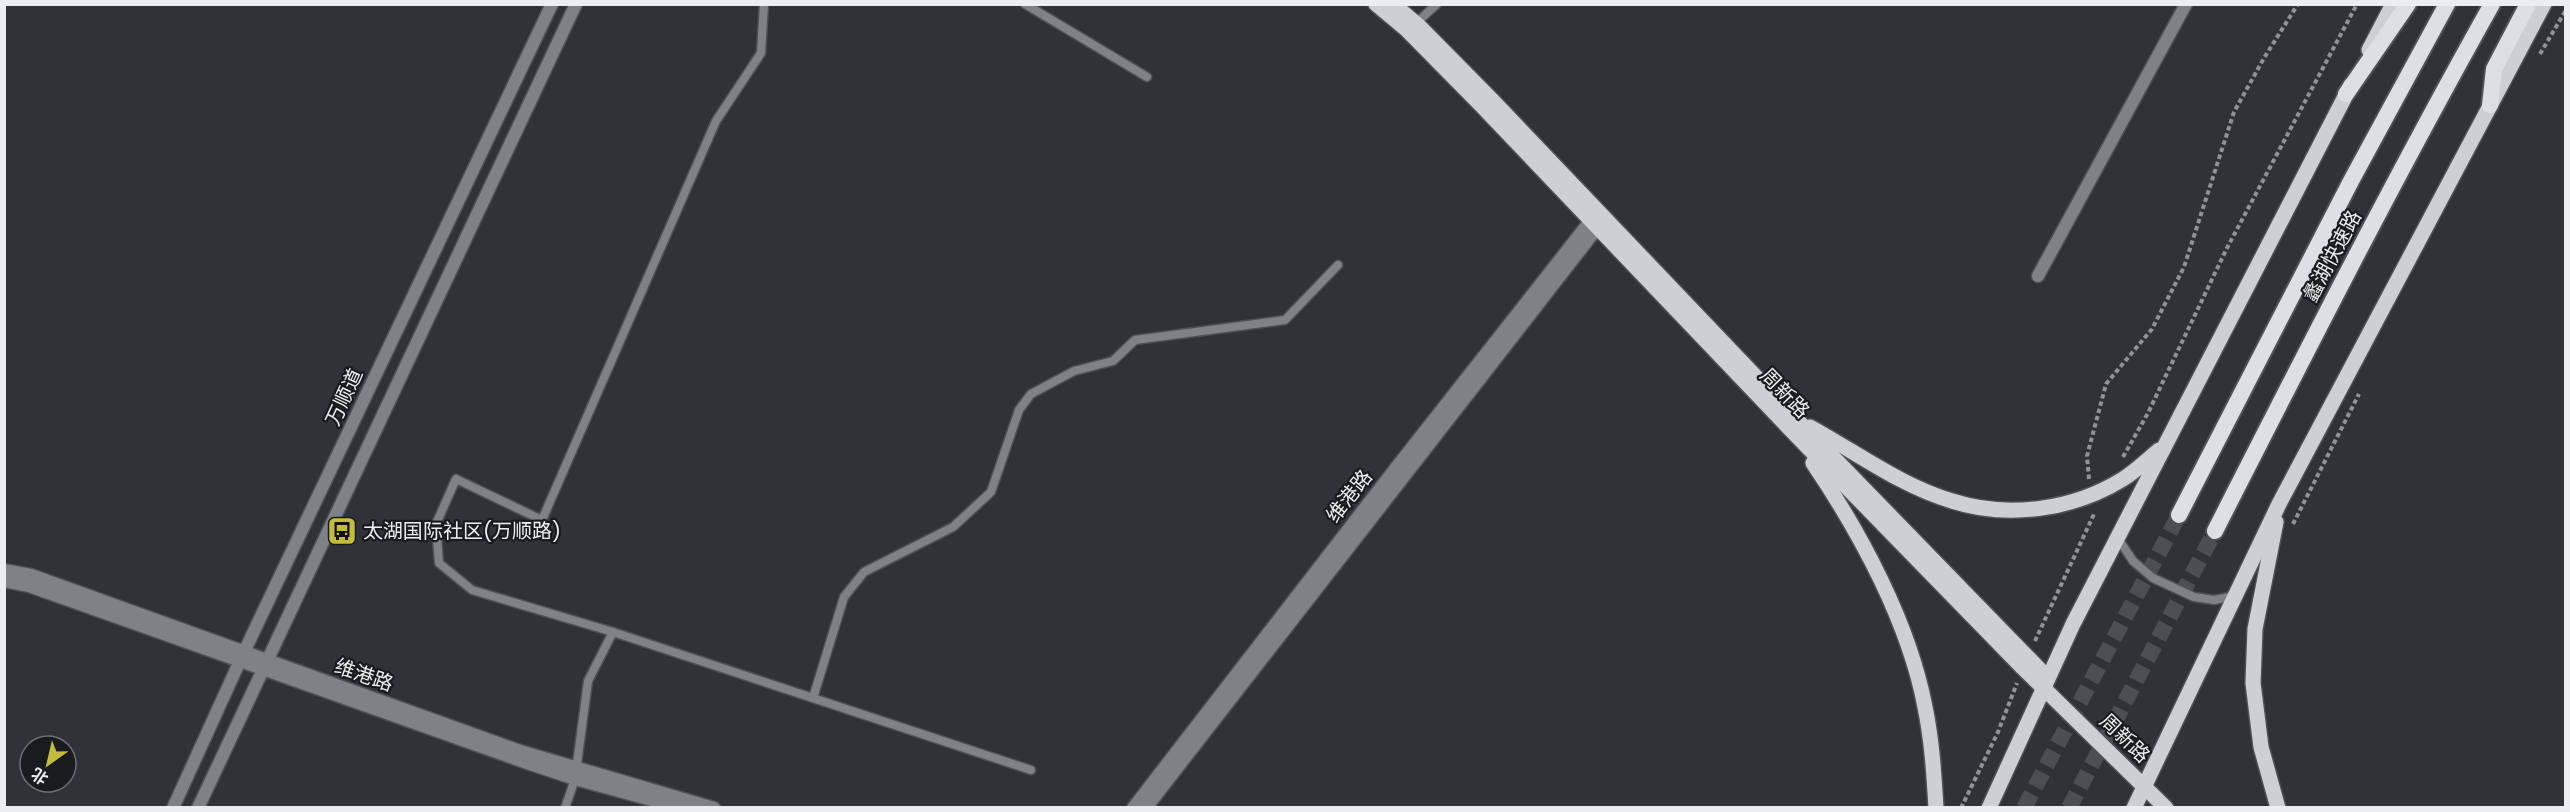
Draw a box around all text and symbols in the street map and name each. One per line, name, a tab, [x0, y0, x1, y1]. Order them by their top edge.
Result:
street label: 蠡湖快速路	[2296, 205, 2368, 307]
street label: 周新路	[1754, 362, 1816, 424]
street label: 万顺道	[319, 364, 369, 430]
street label: 维港路	[1319, 464, 1379, 528]
bus stop icon: 太湖国际社区(万顺路)	[326, 515, 358, 547]
place label: 太湖国际社区(万顺路)	[363, 517, 561, 545]
street label: 维港路	[331, 652, 397, 698]
street label: 周新路	[2094, 707, 2156, 769]
north arrow	[18, 734, 78, 794]
text: 北	[27, 762, 53, 790]

